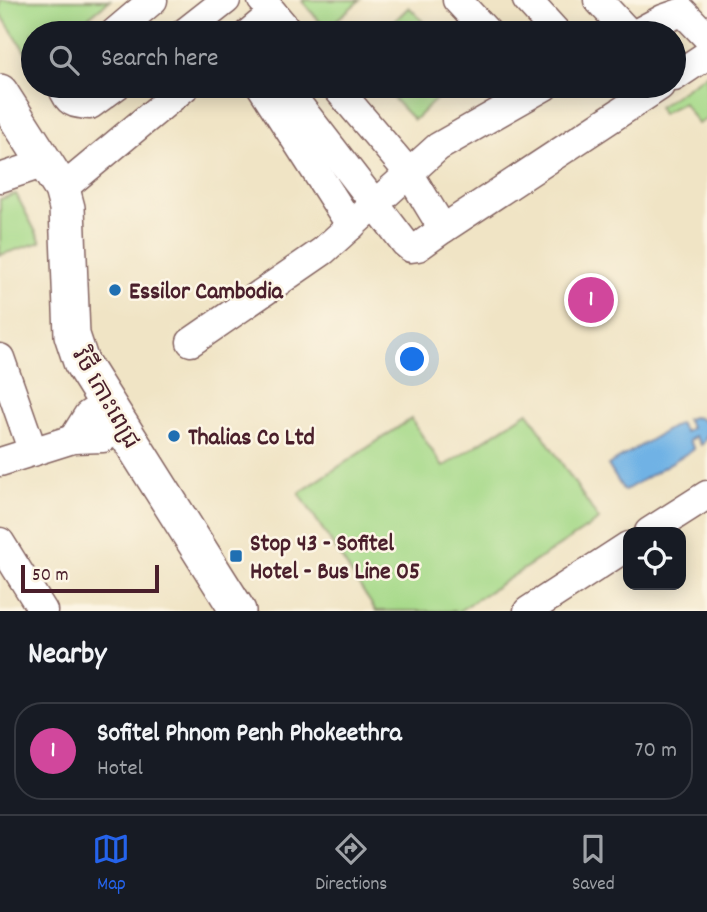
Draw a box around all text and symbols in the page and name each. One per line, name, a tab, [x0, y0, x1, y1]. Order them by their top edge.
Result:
search box	[21, 21, 686, 98]
icon: search	[45, 41, 83, 79]
text: Search here	[101, 41, 219, 78]
pin: 1	[568, 274, 614, 326]
place label: Essilor Cambodia	[129, 276, 284, 310]
marker: Essilor Cambodia	[107, 282, 123, 298]
street label: វិថី កោះពេជ្រ	[62, 342, 148, 456]
your location	[395, 342, 429, 376]
place label: Thalias Co Ltd	[188, 422, 315, 456]
marker: Thalias Co Ltd	[166, 428, 182, 444]
map controls	[623, 527, 686, 590]
button: locate	[623, 527, 686, 590]
place label: Stop 43 - Sofitel Hotel - Bus Line 05	[250, 528, 420, 590]
marker: Stop 43 - Sofitel Hotel - Bus Line 05	[228, 548, 244, 564]
scale bar	[21, 562, 159, 594]
text: 50 m	[32, 563, 69, 590]
text: Nearby	[28, 635, 106, 678]
text: Sofitel Phnom Penh Phokeethra	[97, 716, 402, 753]
text: 1	[50, 735, 56, 768]
text: 70 m	[635, 735, 677, 768]
text: Hotel	[97, 753, 143, 786]
tab: Map	[92, 830, 130, 899]
tab: Directions	[315, 830, 387, 899]
tab: Saved	[572, 830, 615, 899]

